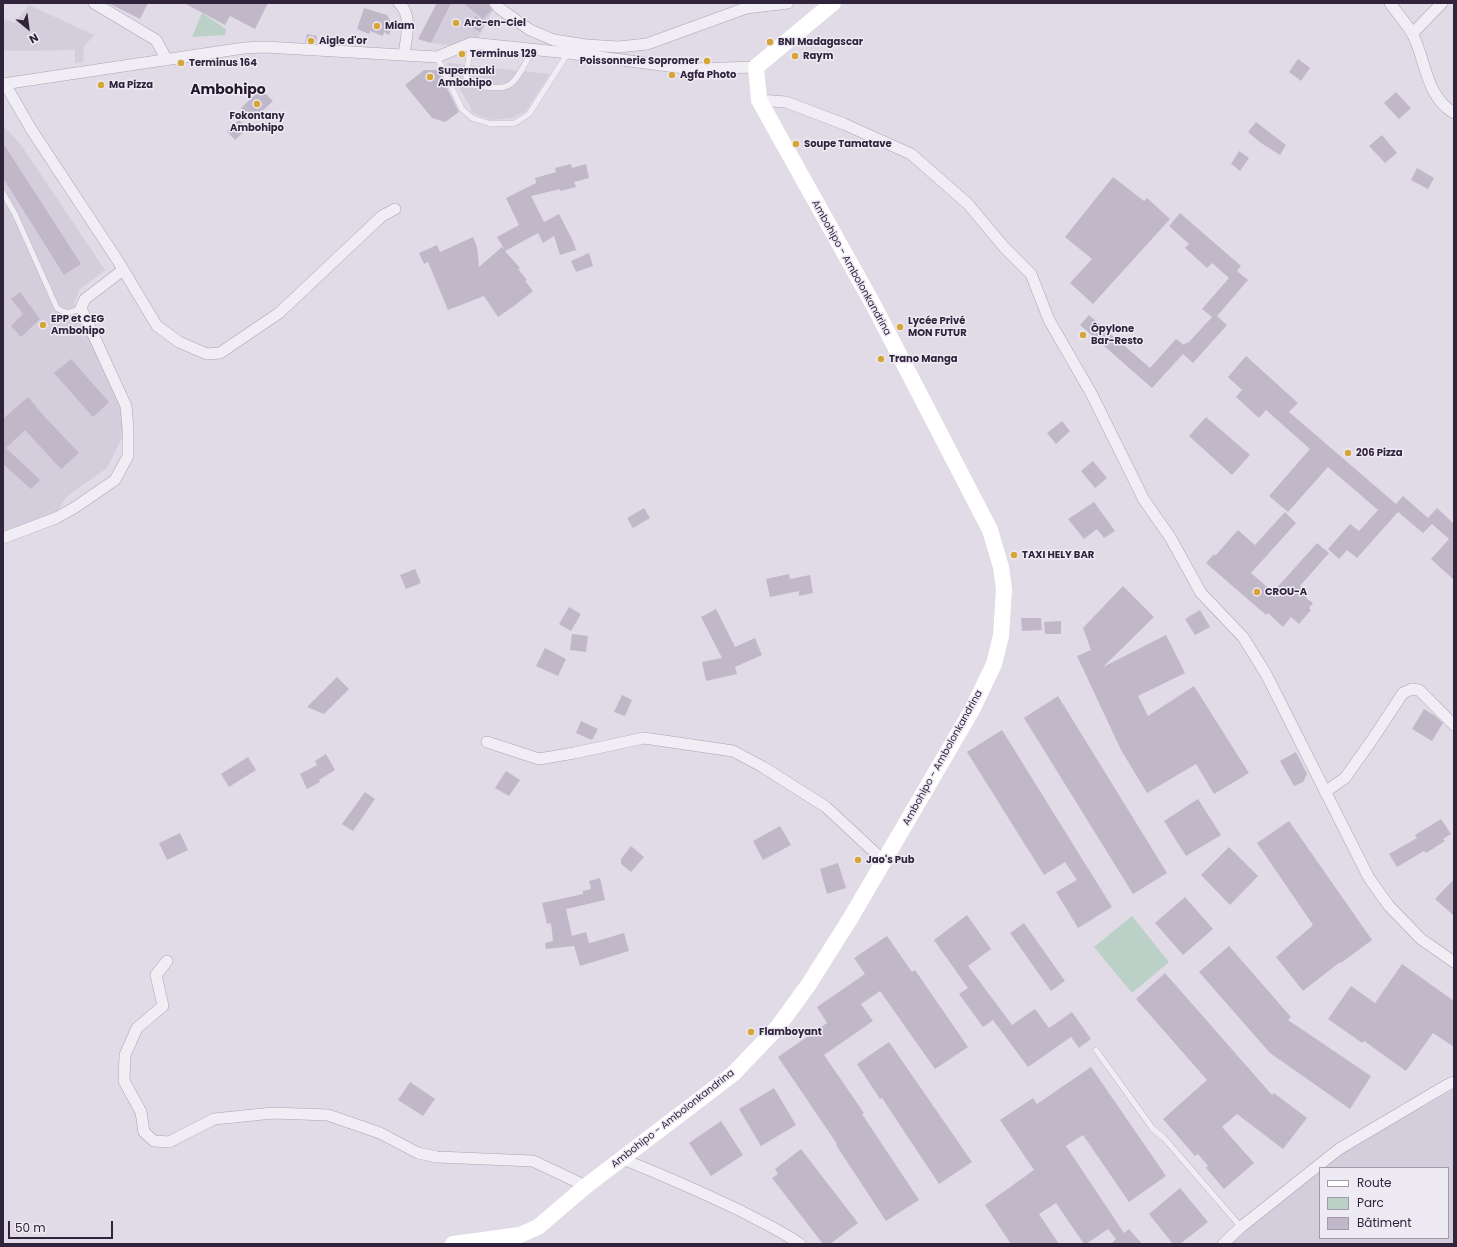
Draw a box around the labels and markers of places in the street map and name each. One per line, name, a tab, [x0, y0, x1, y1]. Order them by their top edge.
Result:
place label: Arc-en-Ciel	[464, 17, 526, 29]
marker: Arc-en-Ciel	[451, 18, 461, 28]
place label: Miam	[385, 20, 415, 32]
marker: Miam	[372, 21, 382, 31]
place label: Aigle d'or	[319, 35, 367, 47]
marker: Aigle d'or	[306, 36, 316, 46]
place label: BNI Madagascar	[778, 36, 863, 48]
marker: BNI Madagascar	[765, 37, 775, 47]
place label: Terminus 129	[470, 48, 537, 60]
marker: Terminus 129	[457, 49, 467, 59]
place label: Raym	[803, 50, 833, 62]
marker: Raym	[790, 51, 800, 61]
place label: Poissonnerie Sopromer	[580, 55, 699, 67]
marker: Poissonnerie Sopromer	[702, 56, 712, 66]
place label: Terminus 164	[189, 57, 257, 69]
marker: Terminus 164	[176, 58, 186, 68]
place label: Supermaki Ambohipo	[438, 65, 495, 88]
place label: Agfa Photo	[680, 69, 736, 81]
marker: Agfa Photo	[667, 70, 677, 80]
marker: Supermaki Ambohipo	[425, 72, 435, 82]
place label: Ma Pizza	[109, 79, 153, 91]
marker: Ma Pizza	[96, 80, 106, 90]
marker: Fokontany Ambohipo	[252, 99, 262, 109]
place label: Fokontany Ambohipo	[229, 110, 285, 134]
place label: Soupe Tamatave	[804, 138, 892, 150]
marker: Soupe Tamatave	[791, 139, 801, 149]
place label: EPP et CEG Ambohipo	[51, 313, 105, 336]
place label: Lycée Privé MON FUTUR	[908, 315, 967, 338]
marker: EPP et CEG Ambohipo	[38, 320, 48, 330]
marker: Lycée Privé MON FUTUR	[895, 322, 905, 332]
place label: Ôpylone Bar-Resto	[1091, 323, 1143, 346]
marker: Ôpylone Bar-Resto	[1078, 330, 1088, 340]
place label: Trano Manga	[889, 353, 957, 365]
marker: Trano Manga	[876, 354, 886, 364]
place label: 206 Pizza	[1356, 447, 1403, 459]
marker: 206 Pizza	[1343, 448, 1353, 458]
place label: TAXI HELY BAR	[1022, 549, 1094, 561]
marker: TAXI HELY BAR	[1009, 550, 1019, 560]
place label: CROU-A	[1265, 586, 1307, 598]
marker: CROU-A	[1252, 587, 1262, 597]
place label: Jao's Pub	[866, 854, 915, 866]
marker: Jao's Pub	[853, 855, 863, 865]
place label: Flamboyant	[759, 1026, 822, 1038]
marker: Flamboyant	[746, 1027, 756, 1037]

